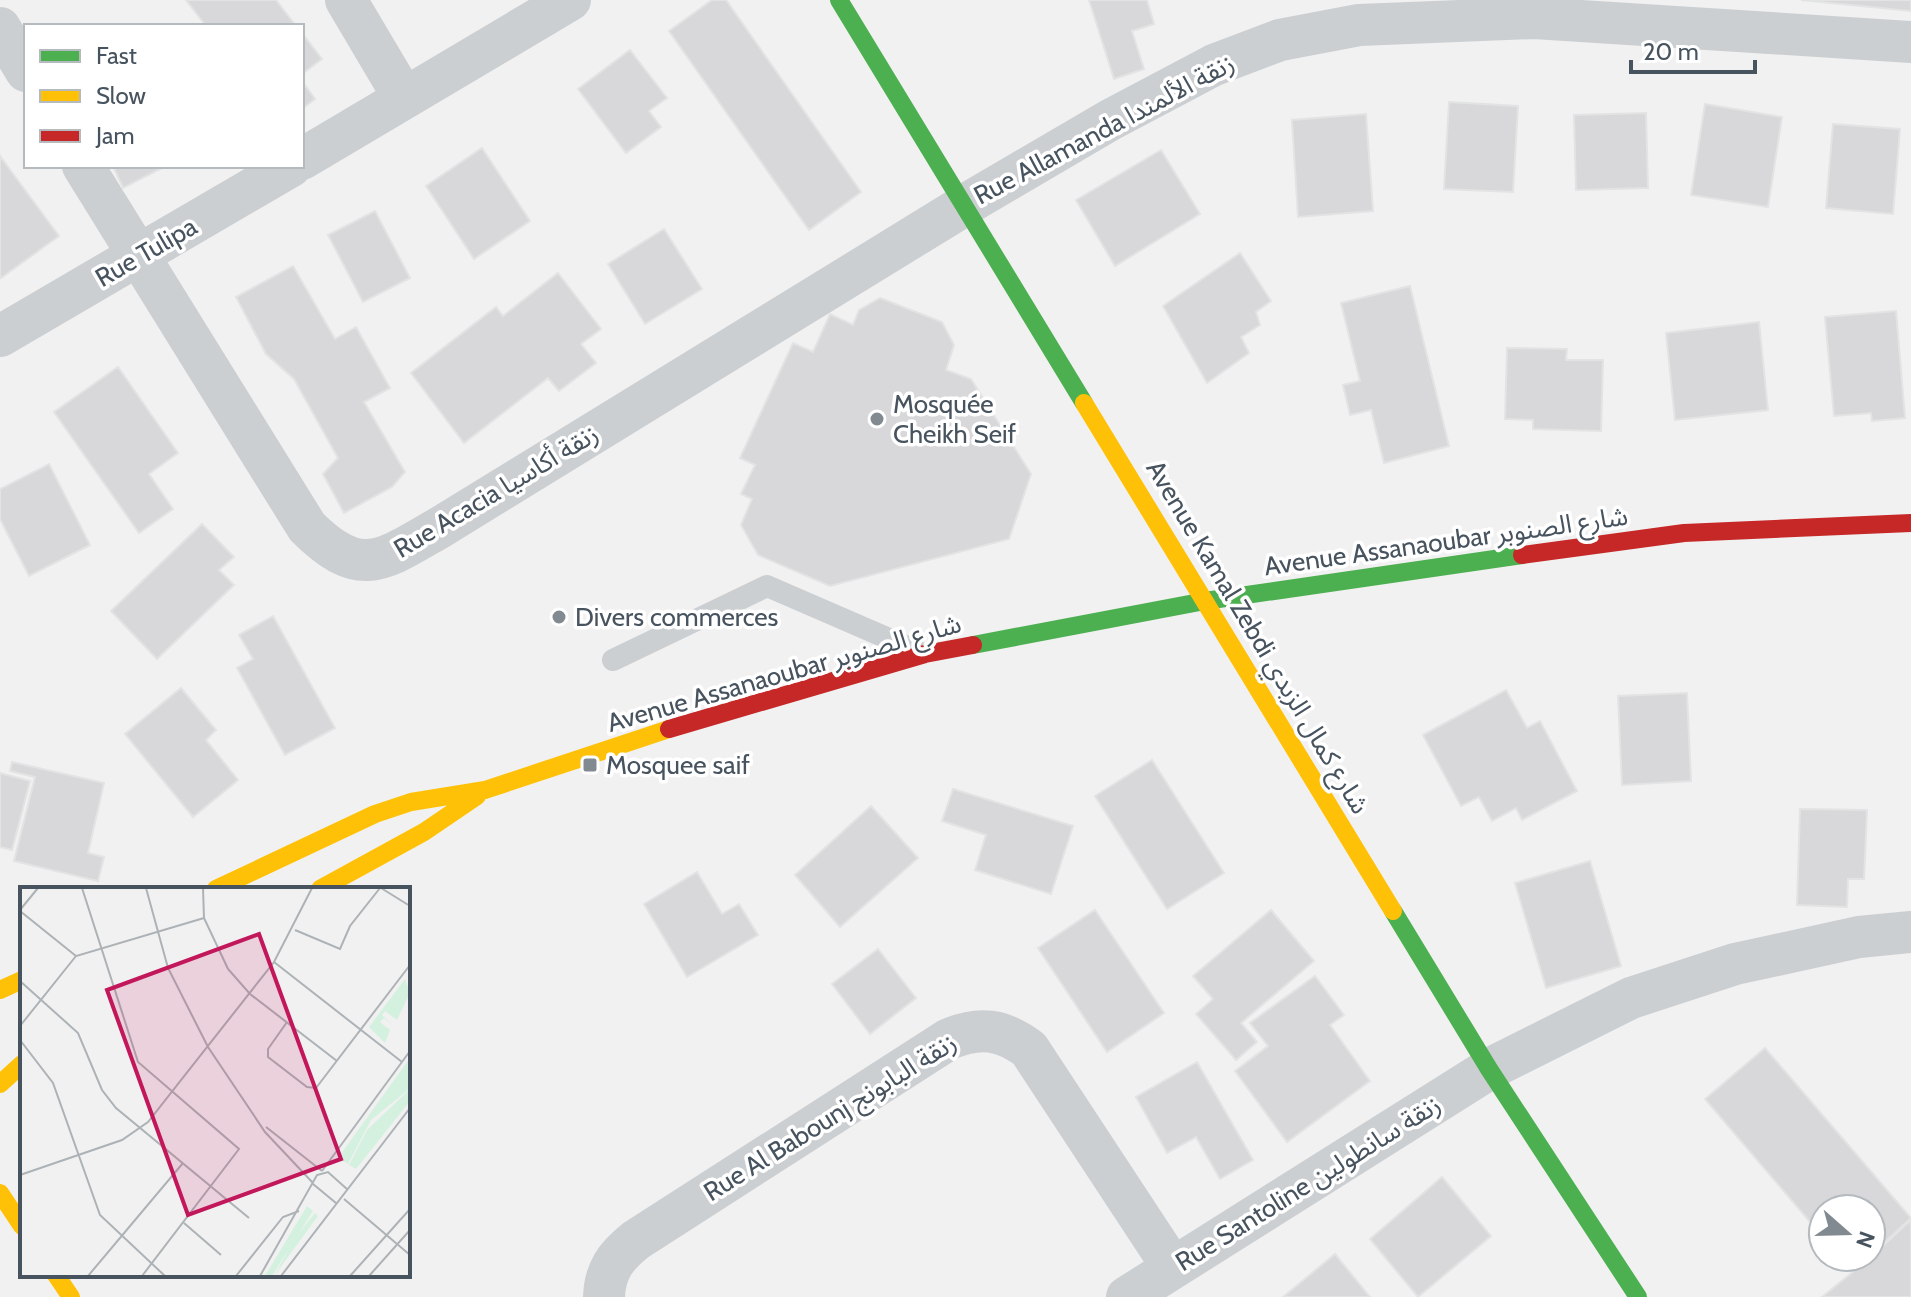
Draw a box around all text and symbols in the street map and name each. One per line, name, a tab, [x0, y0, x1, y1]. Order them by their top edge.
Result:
legend	[24, 24, 304, 168]
scale bar	[1631, 24, 1755, 74]
text: 20 m	[1643, 37, 1699, 66]
text: Fast	[96, 41, 137, 70]
street label: Rue Allamanda زنقة الألمندا	[968, 47, 1240, 211]
text: Slow	[96, 81, 146, 110]
text: Jam	[95, 121, 134, 150]
street label: Rue Tulipa	[90, 210, 203, 294]
place label: Mosquée Cheikh Seif	[893, 388, 1017, 450]
marker: Mosquée Cheikh Seif	[868, 410, 886, 428]
street label: Rue Acacia زنقة أكاسيا	[388, 417, 604, 565]
street label: Avenue Kamal Zebdi شارع كمال الزبدي	[1136, 454, 1376, 822]
street label: Avenue Assanaoubar شارع الصنوبر	[1262, 500, 1630, 585]
place label: Divers commerces	[575, 601, 779, 633]
street label: Avenue Assanaoubar شارع الصنوبر	[603, 607, 966, 742]
marker: Divers commerces	[550, 608, 568, 626]
place label: Mosquee saif	[606, 749, 750, 781]
marker: Mosquee saif	[581, 756, 599, 774]
inset map	[20, 887, 410, 1277]
street label: Rue Al Babounj زنقة البابونج	[698, 1026, 964, 1211]
street label: Rue Santoline زنقة سانطولين	[1169, 1088, 1447, 1278]
north arrow	[1807, 1193, 1887, 1273]
text: N	[1850, 1228, 1881, 1252]

